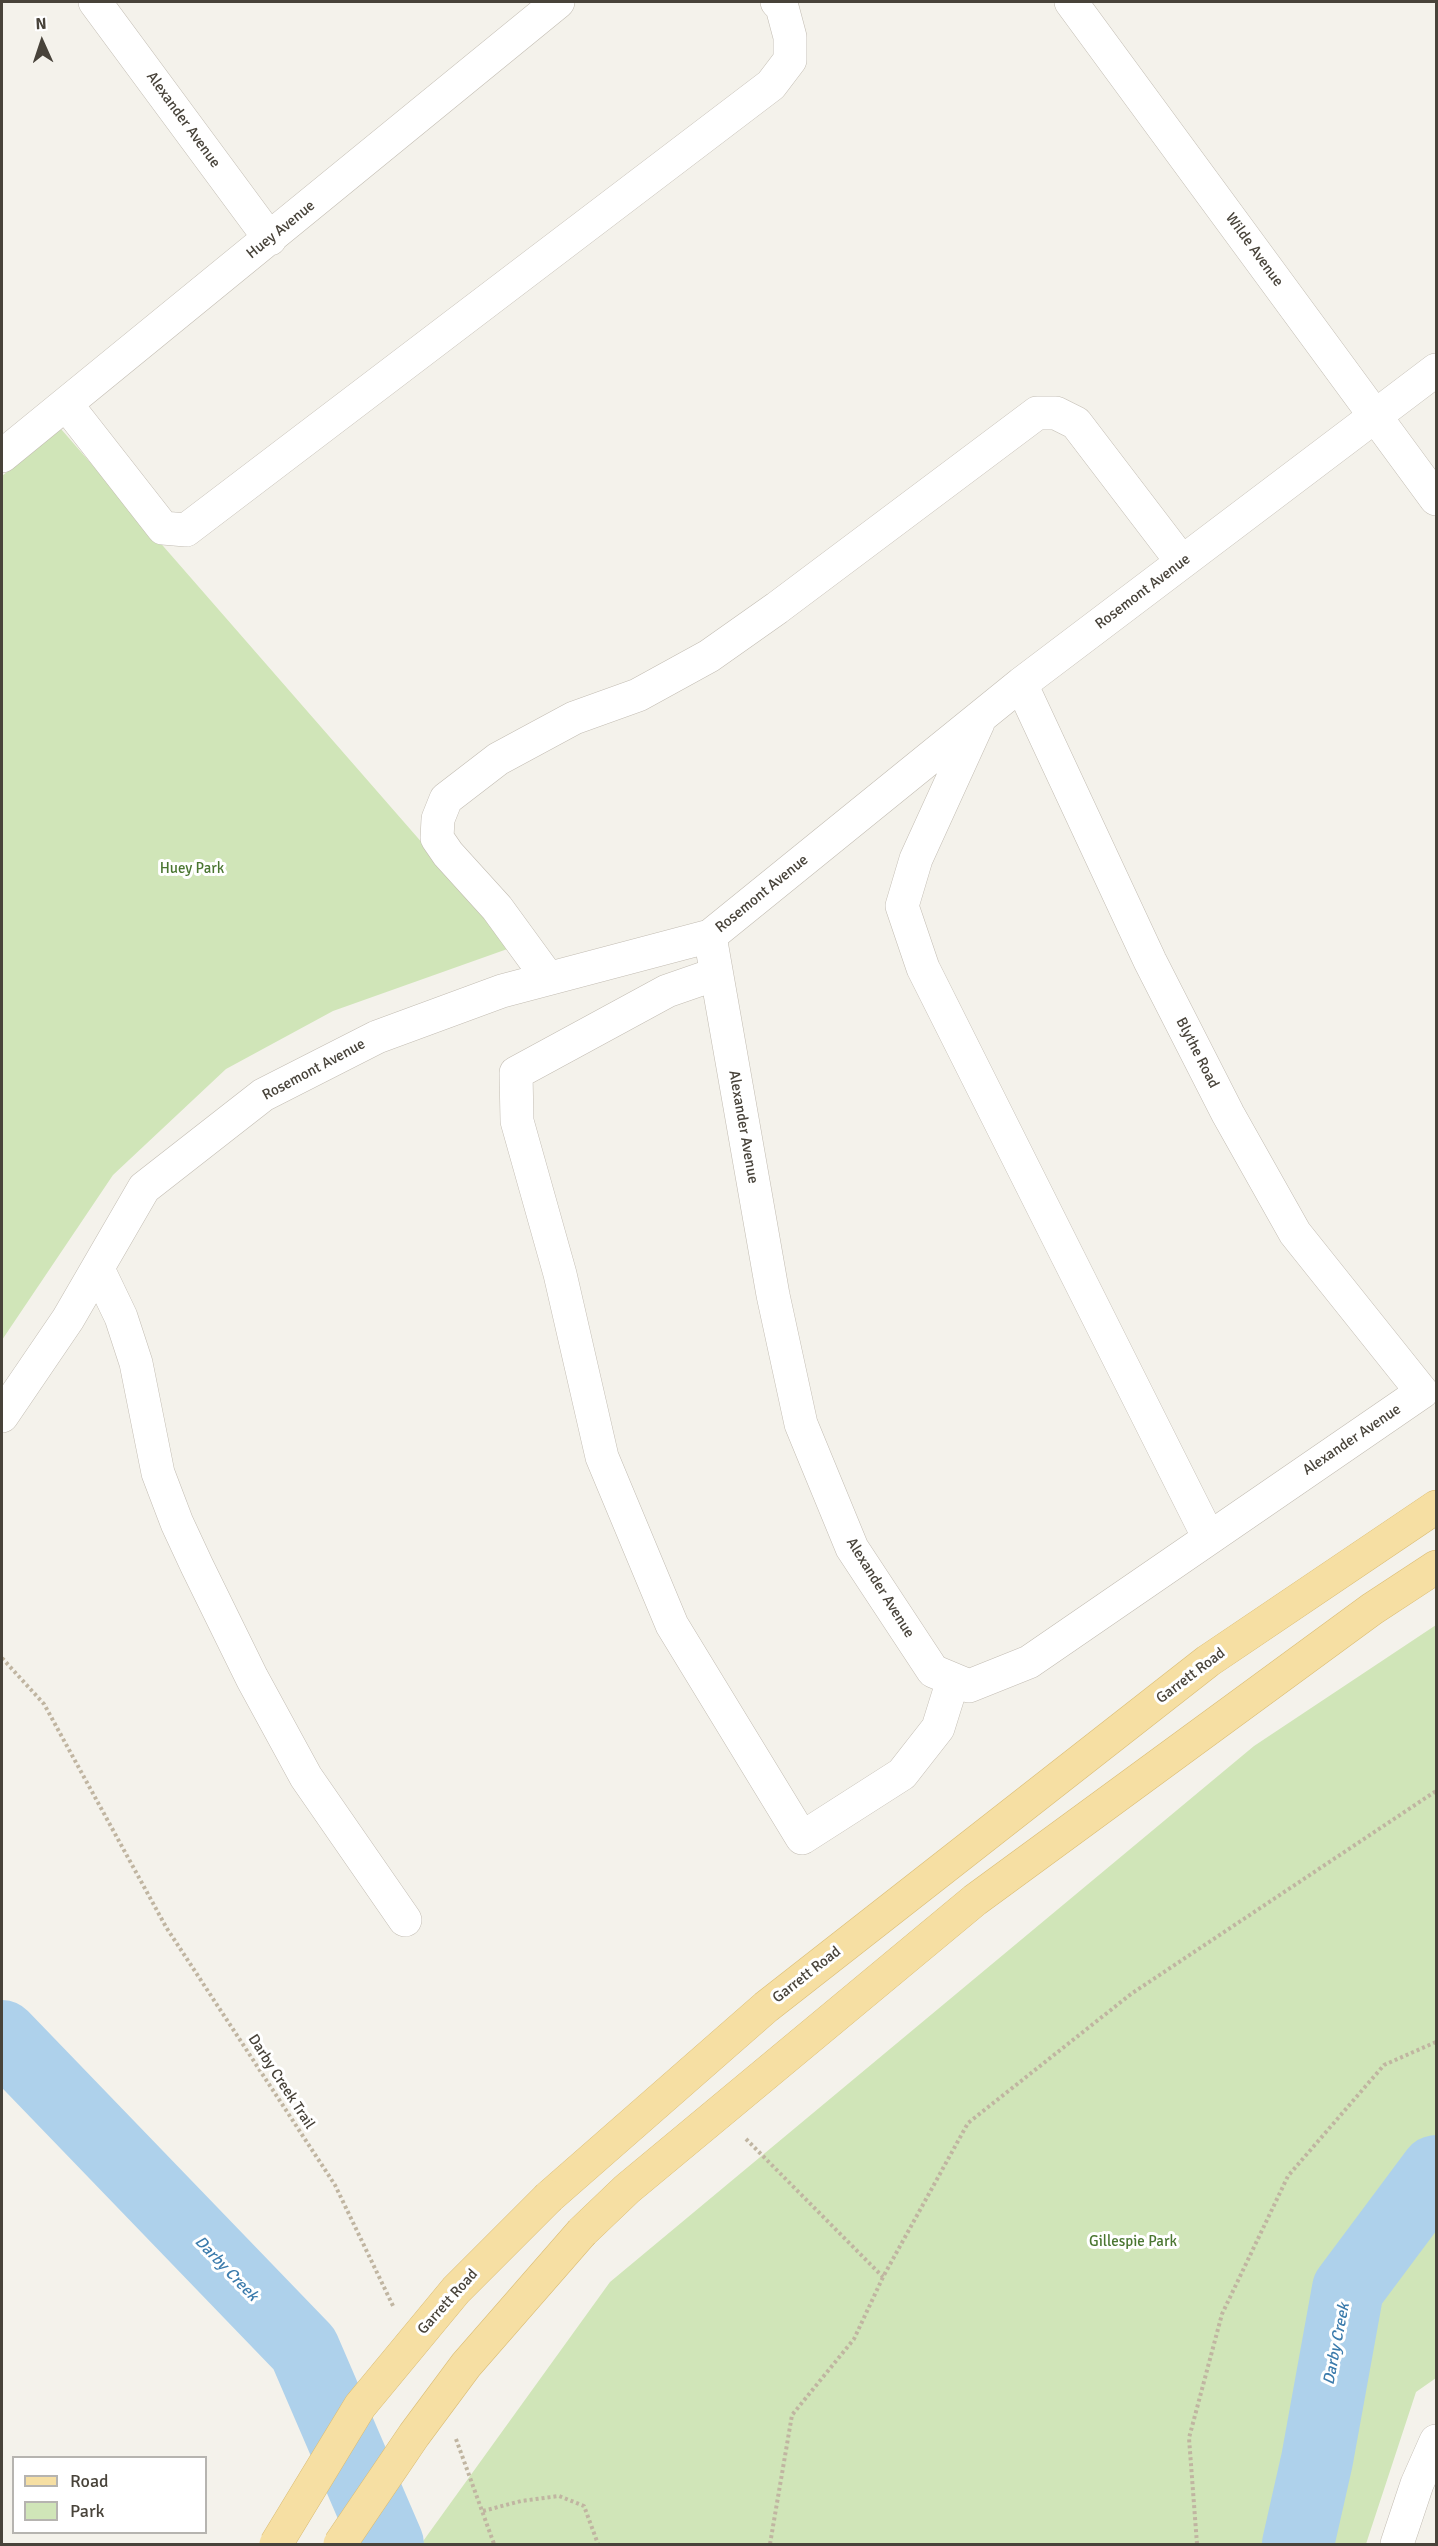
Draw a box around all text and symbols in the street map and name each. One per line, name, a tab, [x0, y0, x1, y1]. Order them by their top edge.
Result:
north arrow	[12, 12, 72, 72]
text: N	[35, 14, 47, 34]
street label: Alexander Avenue	[142, 68, 224, 172]
street label: Huey Avenue	[243, 197, 319, 263]
street label: Wilde Avenue	[1221, 210, 1287, 290]
street label: Rosemont Avenue	[1092, 550, 1194, 634]
street label: Rosemont Avenue	[712, 851, 812, 937]
park label: Huey Park	[160, 860, 224, 878]
street label: Blythe Road	[1172, 1015, 1222, 1091]
street label: Rosemont Avenue	[259, 1035, 369, 1105]
street label: Alexander Avenue	[724, 1069, 762, 1185]
street label: Alexander Avenue	[1299, 1401, 1405, 1479]
street label: Alexander Avenue	[842, 1535, 918, 1641]
street label: Garrett Road	[1153, 1644, 1229, 1708]
street label: Garrett Road	[769, 1943, 845, 2007]
street label: Darby Creek Trail	[244, 2031, 318, 2133]
water label: Darby Creek	[190, 2232, 262, 2306]
park label: Gillespie Park	[1089, 2233, 1177, 2251]
street label: Garrett Road	[414, 2266, 482, 2338]
water label: Darby Creek	[1320, 2301, 1354, 2387]
legend	[12, 2456, 207, 2534]
text: Road	[70, 2470, 109, 2492]
text: Park	[70, 2500, 105, 2522]

